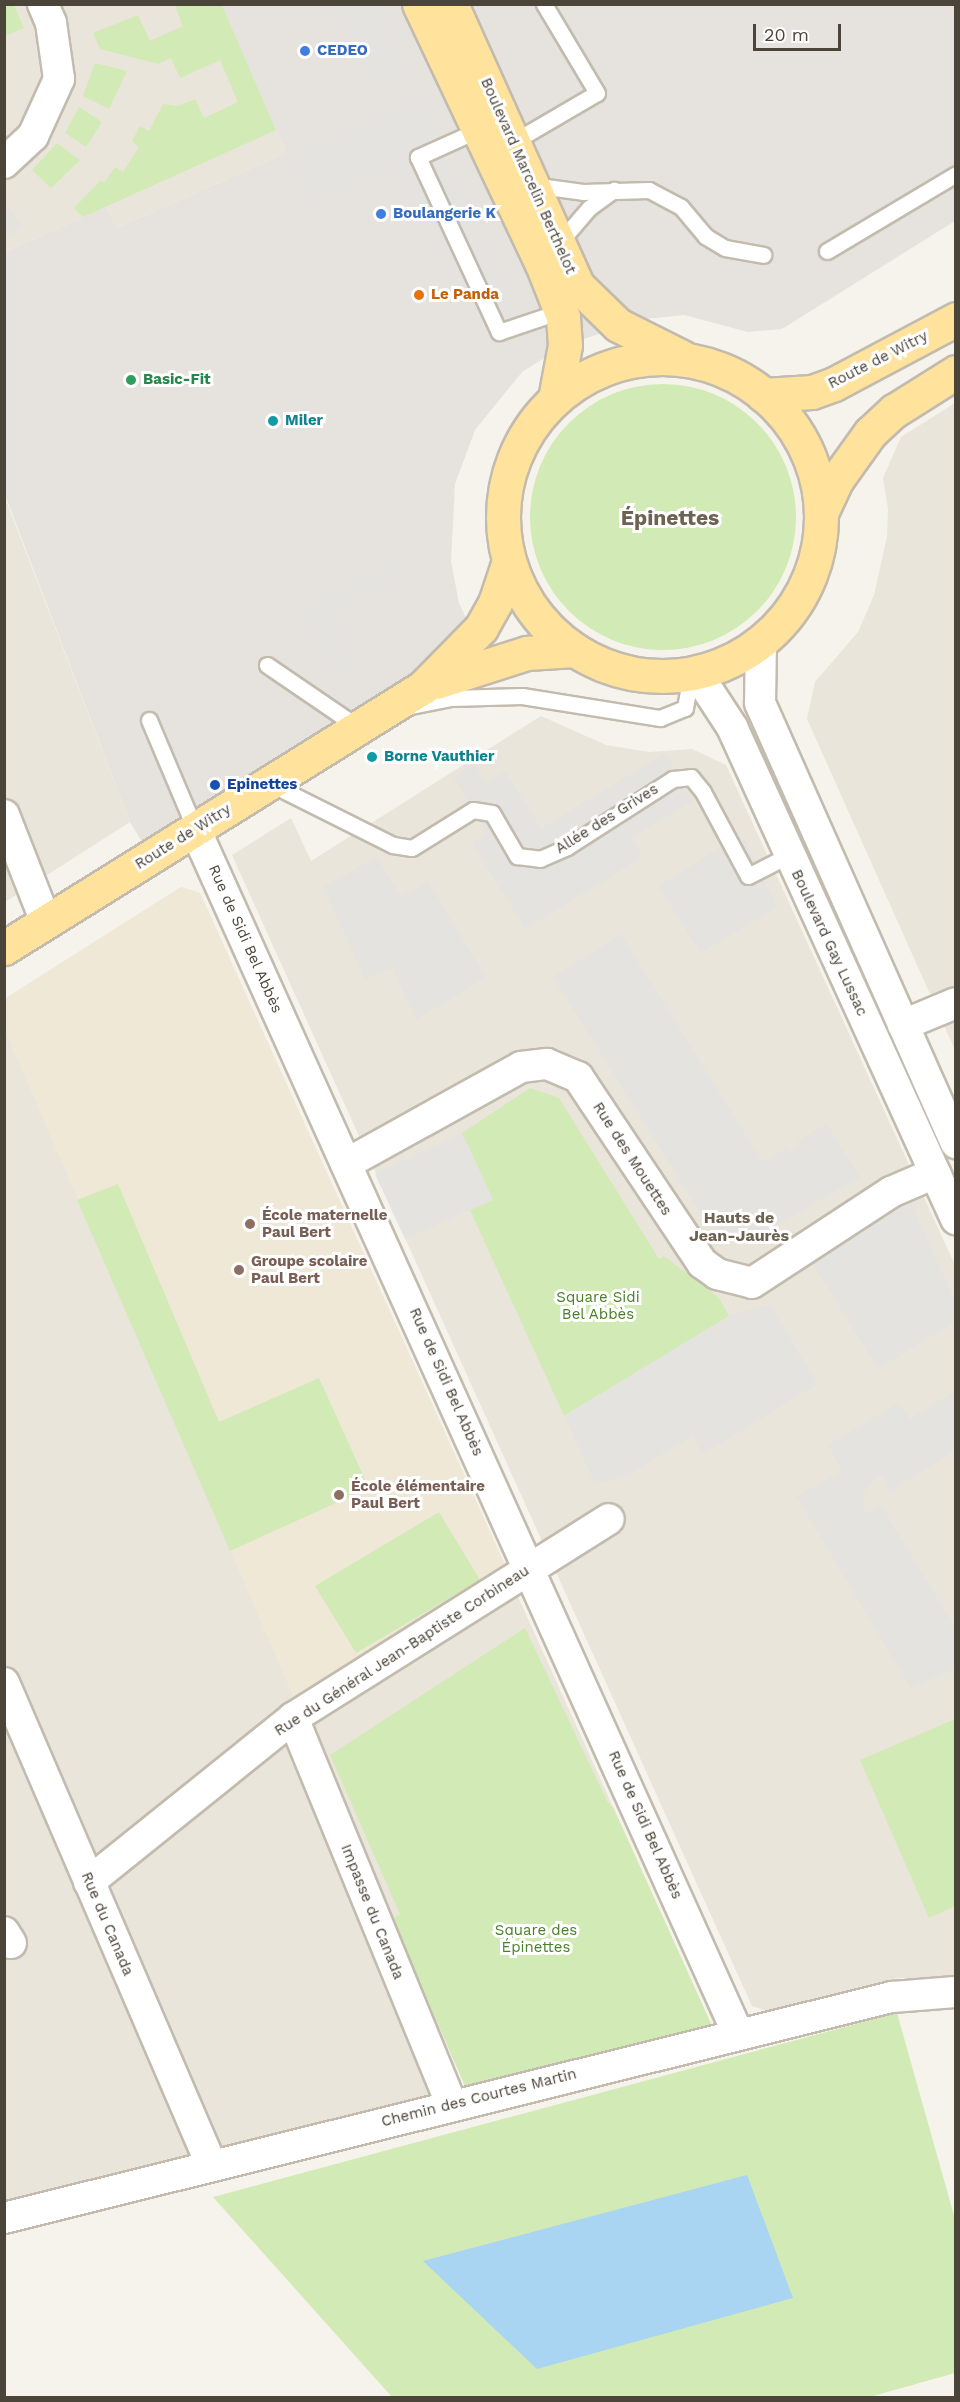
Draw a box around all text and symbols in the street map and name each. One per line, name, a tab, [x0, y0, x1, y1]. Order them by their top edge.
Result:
scale bar	[756, 12, 844, 50]
text: 20 m	[764, 24, 809, 45]
place label: CEDEO	[317, 42, 368, 60]
marker: CEDEO	[298, 44, 312, 58]
street label: Boulevard Marcelin Berthelot	[477, 75, 579, 277]
place label: Boulangerie K	[393, 205, 496, 223]
marker: Boulangerie K	[374, 207, 388, 221]
place label: Le Panda	[431, 286, 499, 304]
marker: Le Panda	[412, 288, 426, 302]
street label: Route de Witry	[825, 327, 931, 393]
place label: Basic-Fit	[143, 371, 211, 389]
marker: Basic-Fit	[124, 373, 138, 387]
place label: Miler	[285, 412, 323, 430]
marker: Miler	[266, 414, 280, 428]
district label: Épinettes	[621, 505, 719, 531]
place label: Borne Vauthier	[384, 748, 495, 766]
marker: Borne Vauthier	[365, 750, 379, 764]
place label: Epinettes	[227, 776, 297, 794]
marker: Epinettes	[208, 778, 222, 792]
street label: Allée des Grives	[552, 780, 662, 858]
street label: Route de Witry	[132, 800, 234, 874]
street label: Rue de Sidi Bel Abbès	[204, 862, 286, 1016]
street label: Boulevard Gay Lussac	[787, 867, 871, 1019]
street label: Rue des Mouettes	[589, 1099, 675, 1219]
place label: École maternelle Paul Bert	[262, 1206, 387, 1241]
district label: Hauts de Jean-Jaurès	[689, 1208, 789, 1246]
marker: École maternelle Paul Bert	[243, 1217, 257, 1231]
place label: Groupe scolaire Paul Bert	[251, 1252, 367, 1287]
marker: Groupe scolaire Paul Bert	[232, 1263, 246, 1277]
park label: Square Sidi Bel Abbès	[556, 1288, 640, 1323]
street label: Rue de Sidi Bel Abbès	[405, 1305, 487, 1459]
place label: École élémentaire Paul Bert	[351, 1477, 485, 1512]
marker: École élémentaire Paul Bert	[332, 1488, 346, 1502]
street label: Rue du Général Jean-Baptiste Corbineau	[271, 1562, 533, 1740]
street label: Rue de Sidi Bel Abbès	[604, 1748, 686, 1902]
street label: Impasse du Canada	[337, 1842, 407, 1982]
street label: Rue du Canada	[77, 1869, 137, 1979]
park label: Square des Épinettes	[495, 1921, 577, 1956]
street label: Chemin des Courtes Martin	[379, 2065, 579, 2131]

